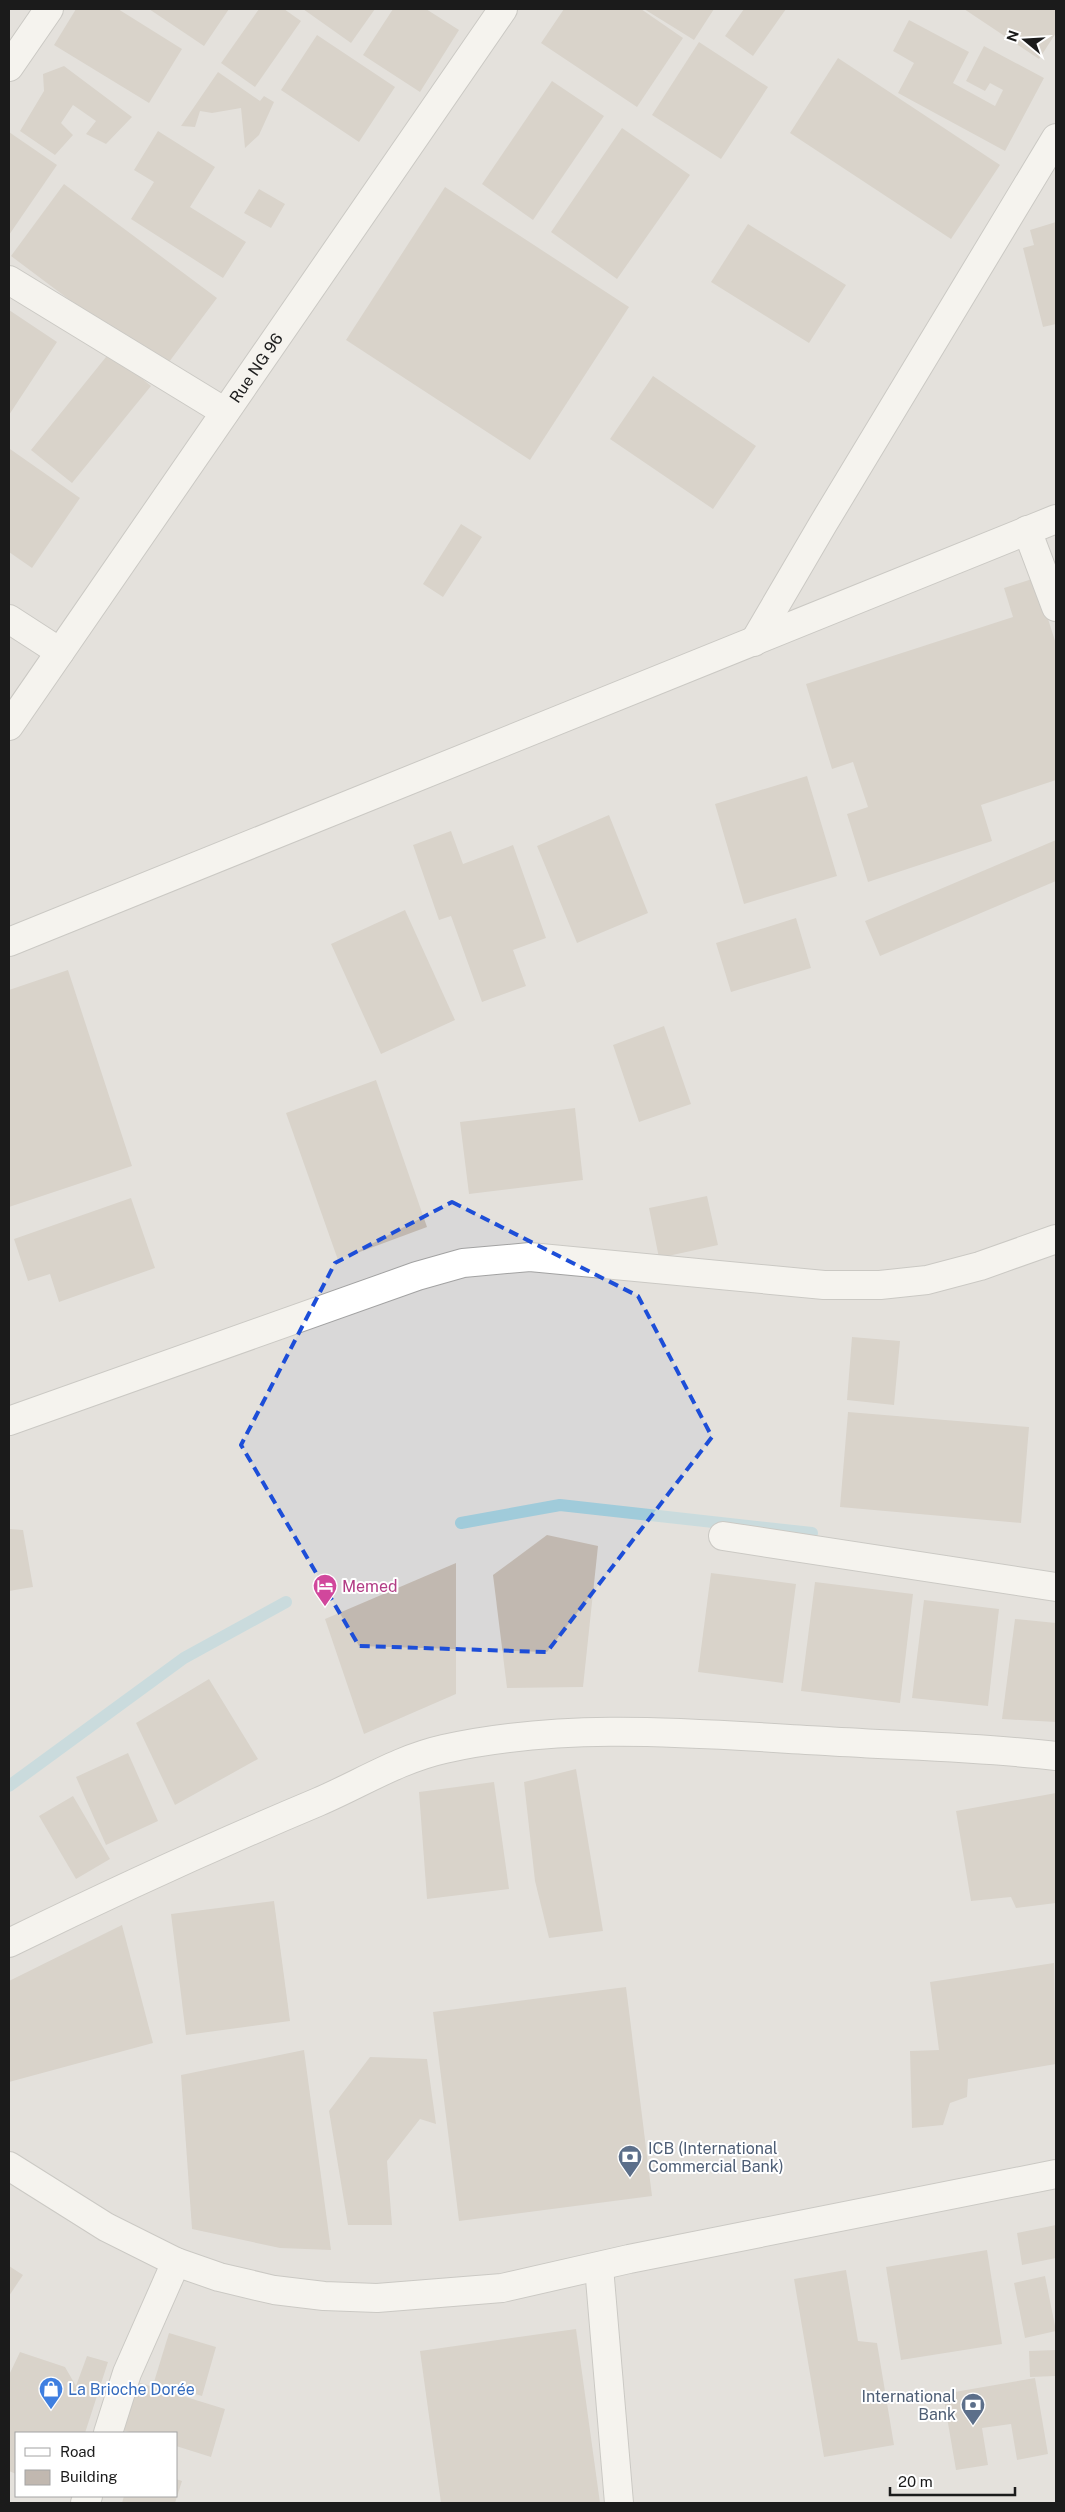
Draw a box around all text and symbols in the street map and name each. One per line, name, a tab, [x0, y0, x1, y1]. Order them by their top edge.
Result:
north arrow	[1000, 15, 1050, 65]
text: N	[1003, 28, 1022, 44]
street label: Rue NG 96	[226, 330, 287, 407]
hotel icon: Memed	[312, 1573, 338, 1607]
place label: Memed	[342, 1577, 398, 1596]
place label: ICB (International Commercial Bank)	[648, 2139, 784, 2176]
bank icon: ICB (International Commercial Bank)	[617, 2144, 643, 2178]
shop icon: La Brioche Dorée	[38, 2376, 64, 2410]
place label: La Brioche Dorée	[68, 2380, 195, 2399]
place label: International Bank	[861, 2387, 956, 2424]
bank icon: International Bank	[960, 2392, 986, 2426]
legend	[15, 2432, 178, 2497]
text: Road	[60, 2443, 96, 2460]
scale bar	[890, 2464, 1015, 2496]
text: Building	[60, 2468, 118, 2485]
text: 20 m	[898, 2473, 933, 2490]

